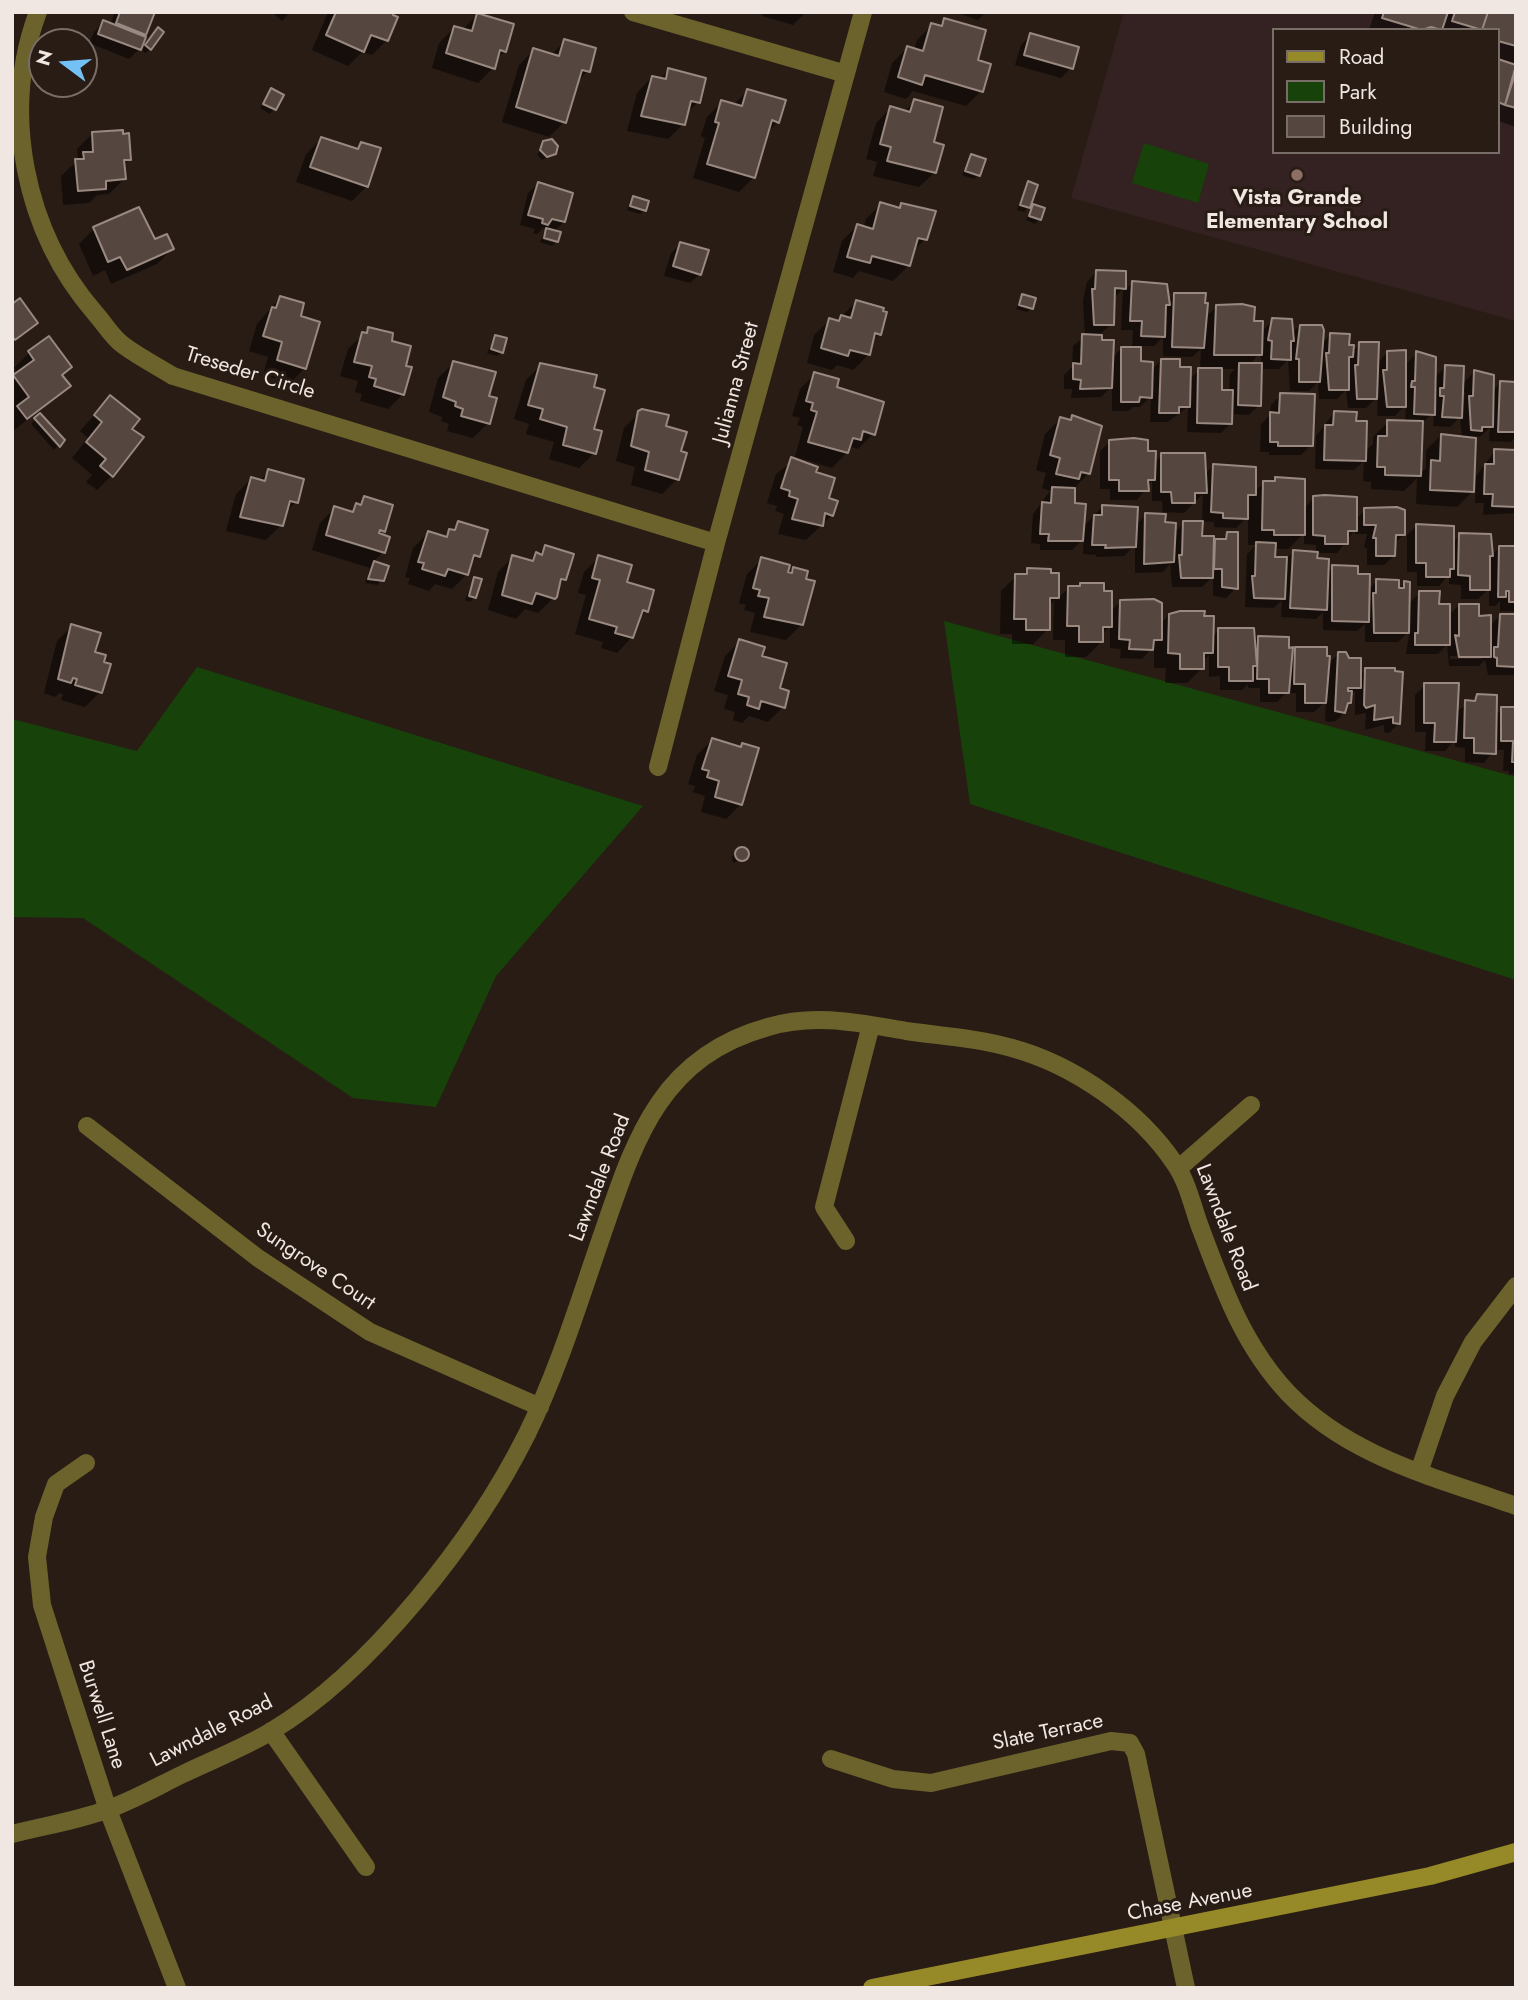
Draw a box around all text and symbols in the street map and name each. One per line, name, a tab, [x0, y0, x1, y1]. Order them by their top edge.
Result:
north arrow	[28, 28, 98, 98]
legend	[1272, 28, 1500, 154]
text: Road	[1339, 42, 1384, 72]
text: N	[29, 47, 59, 69]
text: Park	[1339, 77, 1376, 107]
text: Building	[1339, 112, 1412, 142]
marker: Vista Grande Elementary School	[1289, 167, 1305, 183]
place label: Vista Grande Elementary School	[1206, 186, 1388, 236]
street label: Julianna Street	[709, 319, 765, 447]
street label: Treseder Circle	[182, 342, 318, 406]
street label: Lawndale Road	[565, 1111, 637, 1245]
street label: Lawndale Road	[1189, 1161, 1261, 1295]
street label: Sungrove Court	[250, 1218, 380, 1316]
street label: Burwell Lane	[72, 1658, 130, 1772]
street label: Lawndale Road	[147, 1690, 277, 1774]
street label: Slate Terrace	[990, 1709, 1106, 1757]
street label: Chase Avenue	[1126, 1879, 1254, 1927]

